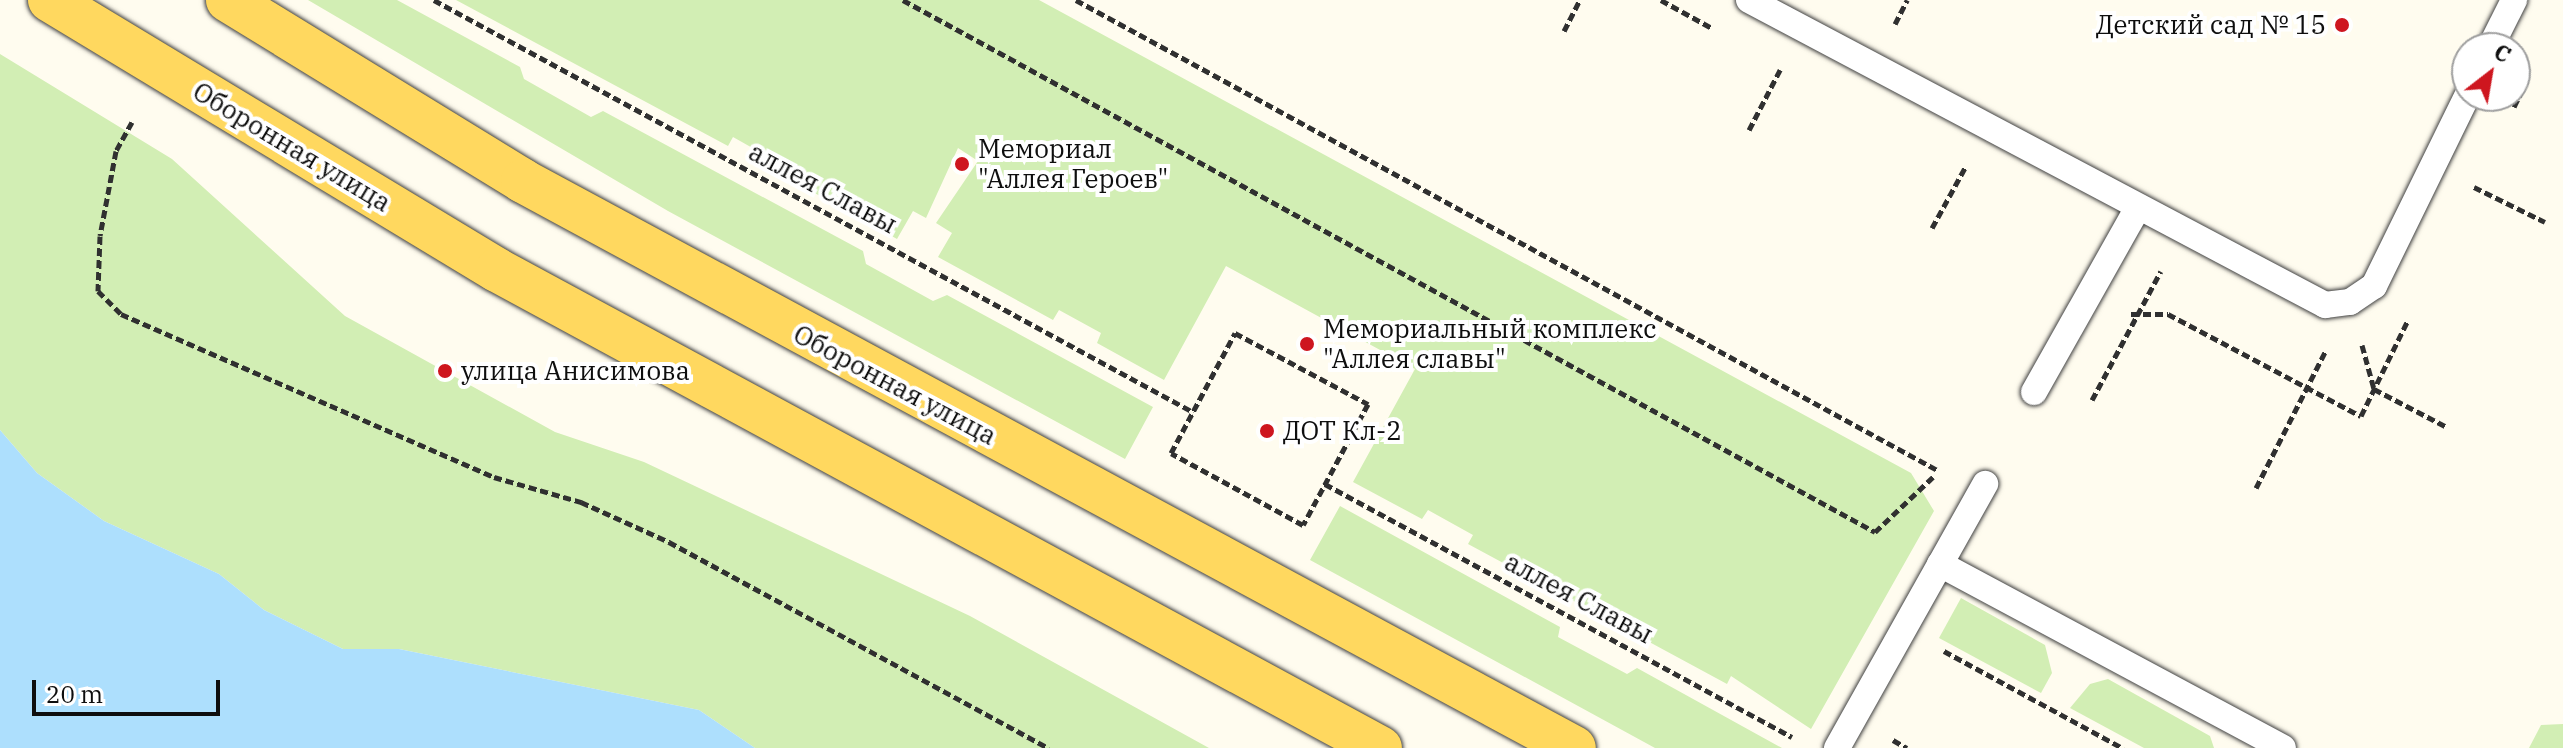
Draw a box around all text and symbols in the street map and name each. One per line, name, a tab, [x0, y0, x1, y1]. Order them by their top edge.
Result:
place label: Детский сад № 15	[2096, 9, 2326, 41]
marker: Детский сад № 15	[2333, 16, 2351, 34]
north arrow	[2451, 32, 2531, 112]
text: С	[2489, 37, 2516, 69]
street label: Оборонная улица	[187, 76, 397, 218]
place label: Мемориал "Аллея Героев"	[978, 133, 1168, 194]
street label: аллея Славы	[744, 136, 902, 240]
marker: Мемориал "Аллея Героев"	[953, 155, 971, 173]
place label: Мемориальный комплекс "Аллея славы"	[1323, 313, 1657, 374]
street label: Оборонная улица	[788, 318, 1002, 452]
marker: Мемориальный комплекс "Аллея славы"	[1298, 335, 1316, 353]
place label: улица Анисимова	[461, 355, 690, 387]
marker: улица Анисимова	[436, 362, 454, 380]
place label: ДОТ Кл-2	[1283, 415, 1402, 447]
marker: ДОТ Кл-2	[1258, 422, 1276, 440]
street label: аллея Славы	[1500, 546, 1658, 650]
scale bar	[36, 664, 224, 714]
text: 20 m	[46, 678, 103, 710]

